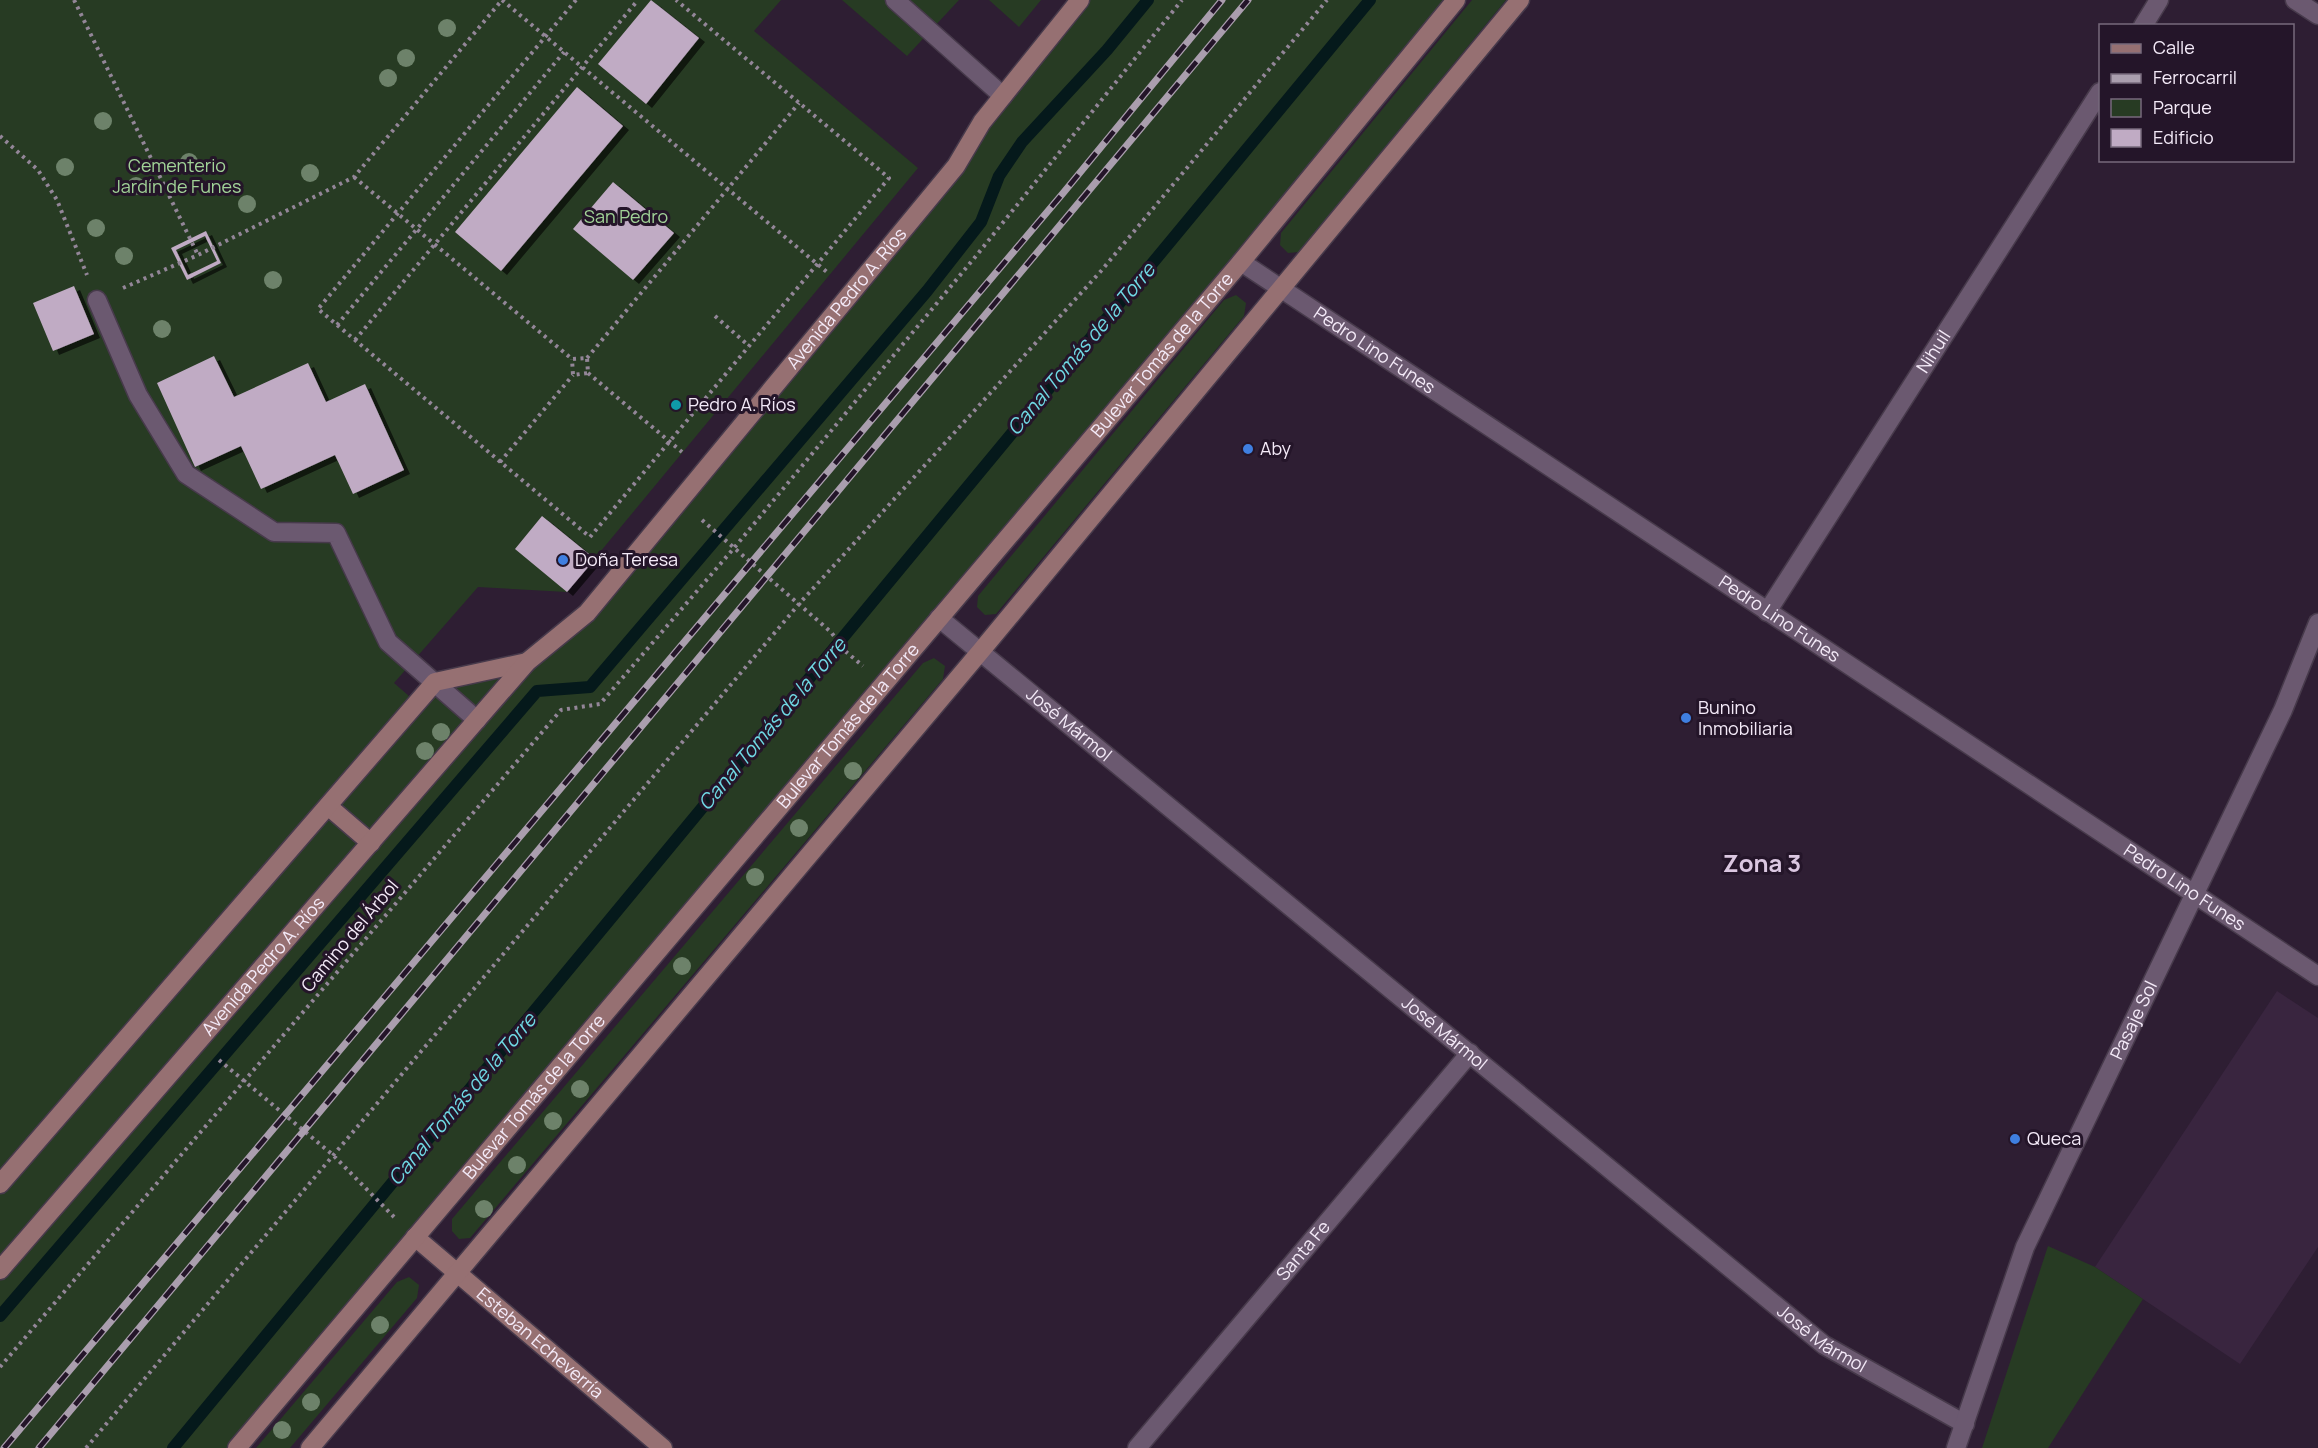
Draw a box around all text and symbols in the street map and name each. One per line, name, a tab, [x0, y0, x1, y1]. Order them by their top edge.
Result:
legend	[2099, 24, 2294, 162]
text: Calle	[2153, 35, 2195, 59]
text: Ferrocarril	[2153, 65, 2237, 89]
text: Parque	[2153, 95, 2212, 119]
text: Edificio	[2153, 125, 2214, 149]
park label: Cementerio Jardín de Funes	[113, 153, 241, 198]
park label: San Pedro	[584, 204, 668, 228]
street label: Avenida Pedro A. Ríos	[780, 222, 911, 374]
water label: Canal Tomás de la Torre	[1000, 256, 1162, 441]
street label: Bulevar Tomás de la Torre	[1085, 267, 1238, 442]
street label: Pedro Lino Funes	[1309, 301, 1440, 399]
street label: Nihuil	[1910, 325, 1955, 377]
place label: Pedro A. Ríos	[688, 392, 796, 416]
marker: Pedro A. Ríos	[669, 398, 683, 412]
place label: Aby	[1260, 436, 1292, 460]
marker: Aby	[1241, 442, 1255, 456]
place label: Doña Teresa	[575, 547, 678, 571]
marker: Doña Teresa	[556, 553, 570, 567]
street label: Pedro Lino Funes	[1714, 569, 1845, 667]
water label: Canal Tomás de la Torre	[691, 631, 853, 816]
street label: Bulevar Tomás de la Torre	[771, 638, 924, 813]
street label: José Mármol	[1022, 682, 1117, 766]
place label: Bunino Inmobiliaria	[1698, 695, 1793, 740]
marker: Bunino Inmobiliaria	[1679, 711, 1693, 725]
street label: Pedro Lino Funes	[2120, 838, 2251, 936]
district label: Zona 3	[1723, 846, 1801, 879]
street label: Camino del Árbol	[295, 874, 403, 997]
street label: Avenida Pedro A. Ríos	[196, 891, 329, 1040]
street label: Pasaje Sol	[2104, 977, 2162, 1063]
street label: José Mármol	[1397, 990, 1493, 1075]
water label: Canal Tomás de la Torre	[381, 1006, 543, 1191]
street label: Bulevar Tomás de la Torre	[457, 1009, 610, 1184]
place label: Queca	[2027, 1126, 2081, 1150]
marker: Queca	[2008, 1132, 2022, 1146]
street label: Santa Fe	[1270, 1215, 1335, 1285]
street label: Esteban Echeverría	[472, 1282, 609, 1403]
street label: José Mármol	[1773, 1299, 1871, 1377]

